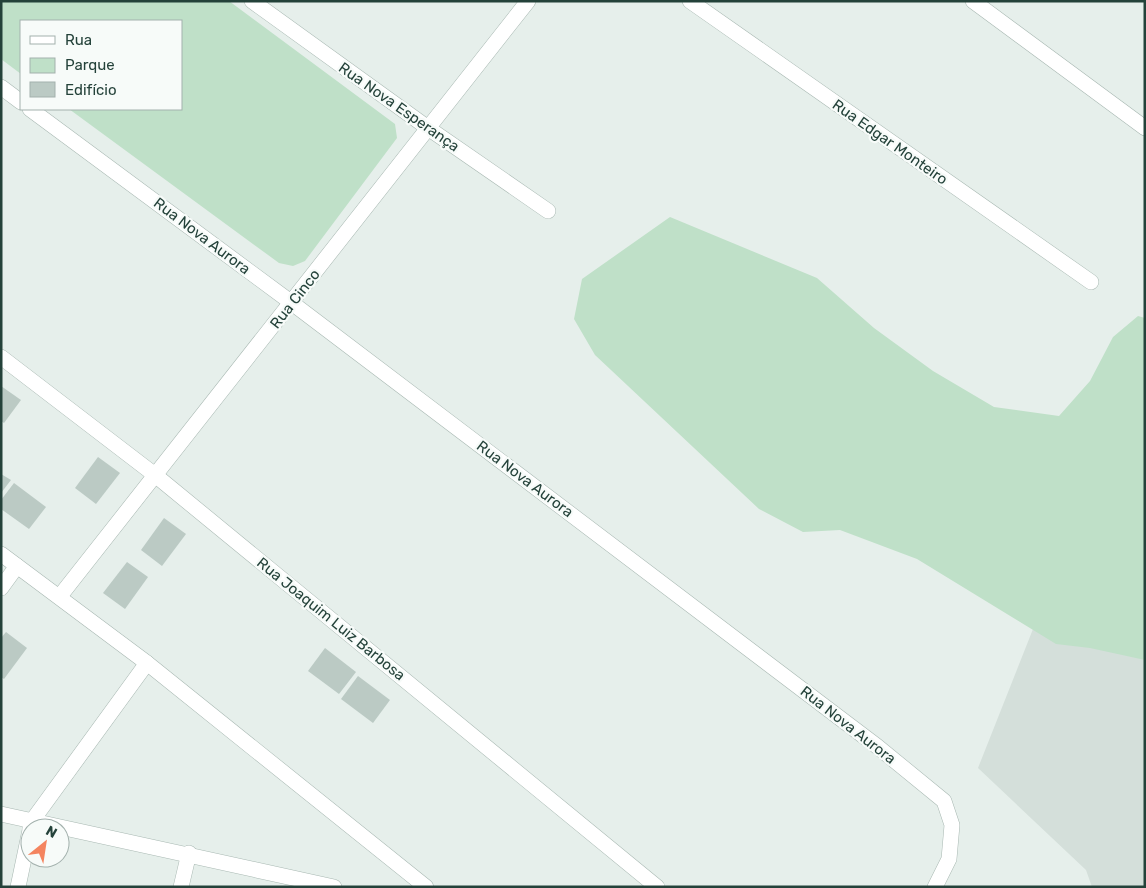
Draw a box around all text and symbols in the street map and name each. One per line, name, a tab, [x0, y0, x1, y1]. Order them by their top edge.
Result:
legend	[20, 20, 182, 110]
text: Rua	[65, 31, 92, 49]
text: Parque	[65, 56, 115, 74]
street label: Rua Nova Esperança	[335, 59, 463, 155]
text: Edifício	[65, 81, 117, 99]
street label: Rua Edgar Monteiro	[829, 95, 951, 189]
street label: Rua Nova Aurora	[150, 194, 254, 278]
street label: Rua Cinco	[266, 266, 324, 332]
street label: Rua Nova Aurora	[473, 437, 577, 521]
street label: Rua Joaquim Luiz Barbosa	[253, 554, 409, 684]
street label: Rua Nova Aurora	[797, 682, 899, 768]
north arrow	[20, 818, 70, 868]
text: N	[43, 822, 60, 842]

